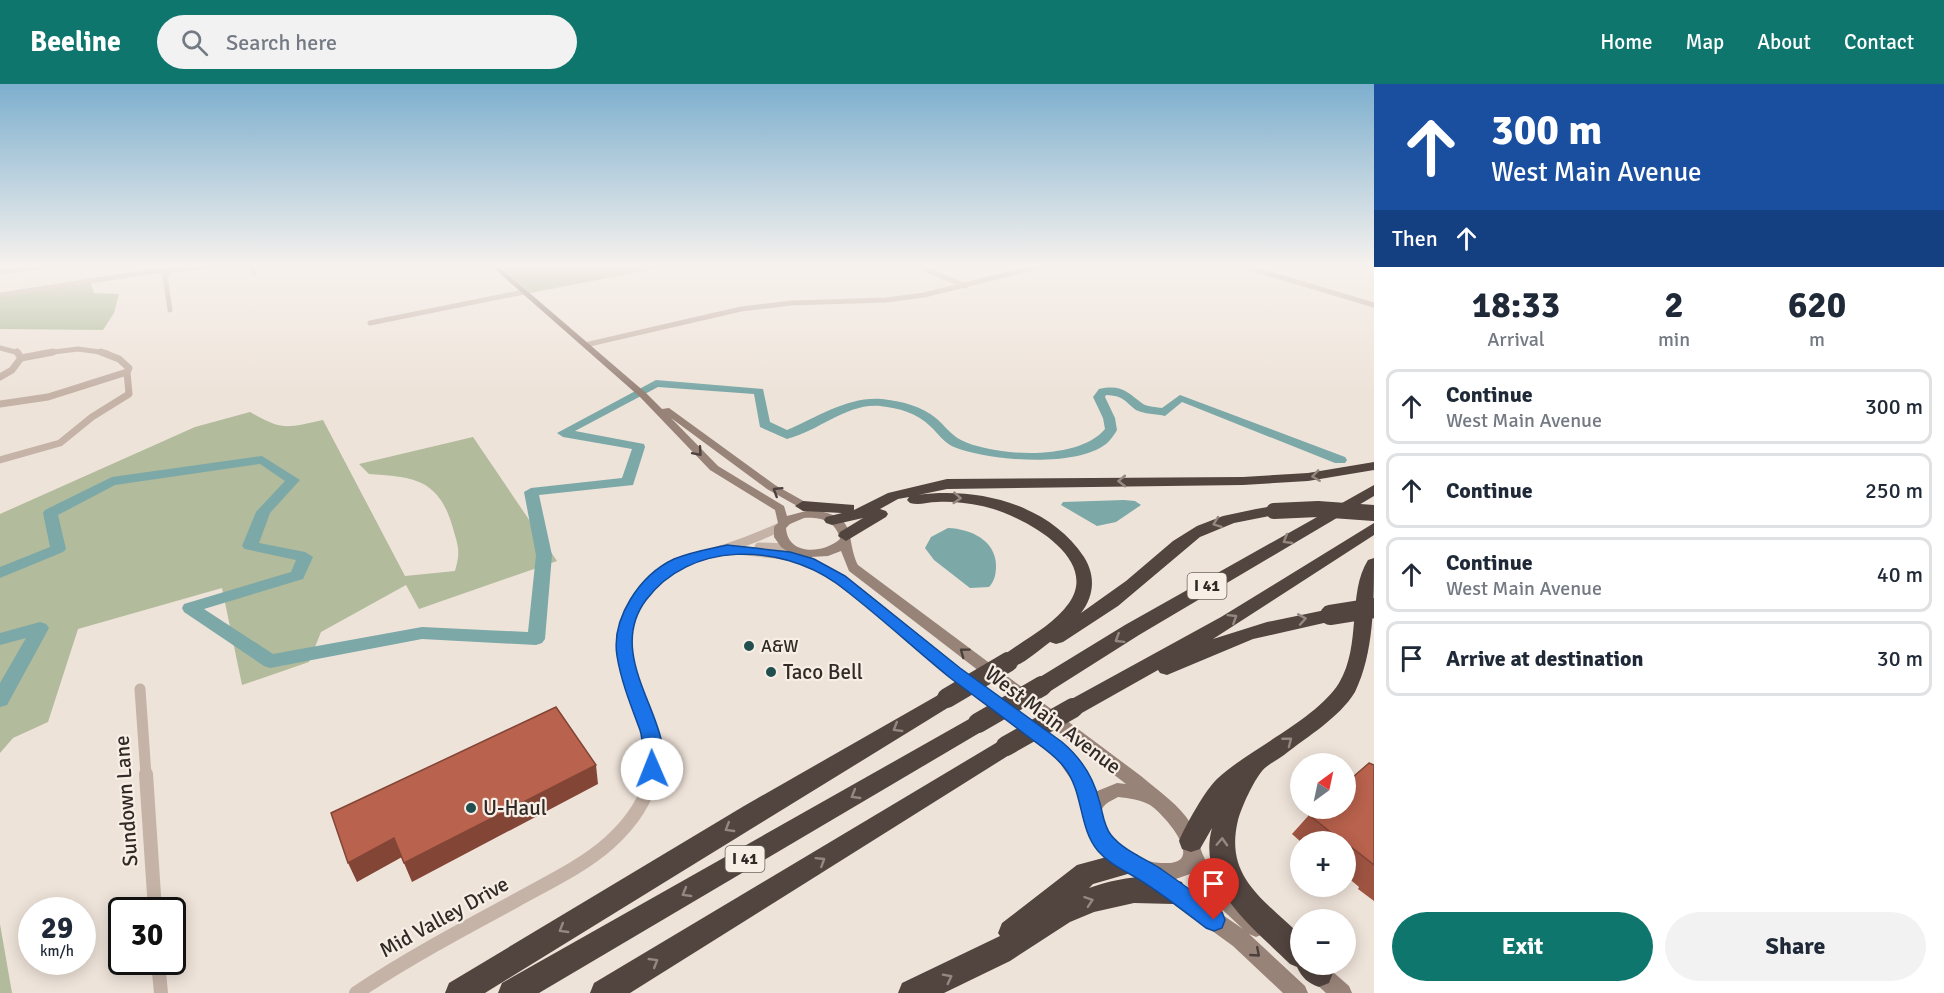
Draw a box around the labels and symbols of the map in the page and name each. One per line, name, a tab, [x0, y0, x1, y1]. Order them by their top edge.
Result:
one-way arrow	[691, 445, 702, 456]
one-way arrow	[1312, 469, 1321, 481]
one-way arrow	[1117, 475, 1126, 487]
one-way arrow	[773, 486, 783, 498]
one-way arrow	[953, 491, 962, 504]
one-way arrow	[1212, 516, 1223, 529]
one-way arrow	[1282, 533, 1293, 544]
road number: I 41	[1188, 573, 1226, 599]
one-way arrow	[1296, 613, 1306, 626]
one-way arrow	[1227, 614, 1238, 625]
one-way arrow	[1114, 631, 1125, 642]
place label: A&W	[761, 635, 799, 657]
marker: A&W	[742, 639, 756, 653]
one-way arrow	[959, 648, 970, 659]
place label: Taco Bell	[783, 659, 863, 685]
street label: West Main Avenue	[980, 660, 1126, 780]
marker: Taco Bell	[764, 665, 778, 679]
one-way arrow	[893, 720, 903, 732]
street label: Sundown Lane	[108, 735, 144, 867]
position arrow	[620, 737, 684, 801]
one-way arrow	[1281, 738, 1292, 749]
north arrow	[1290, 753, 1356, 819]
one-way arrow	[851, 788, 861, 799]
place label: U-Haul	[483, 795, 547, 821]
marker: U-Haul	[464, 801, 478, 815]
one-way arrow	[725, 820, 735, 832]
one-way arrow	[1215, 838, 1228, 847]
road number: I 41	[726, 846, 764, 872]
one-way arrow	[815, 856, 825, 868]
pin	[1188, 858, 1239, 920]
street label: Mid Valley Drive	[375, 871, 513, 963]
one-way arrow	[682, 885, 692, 897]
one-way arrow	[1083, 896, 1094, 909]
speed limit sign: 30	[108, 897, 186, 975]
one-way arrow	[559, 922, 569, 934]
one-way arrow	[1249, 946, 1260, 957]
one-way arrow	[648, 958, 658, 970]
one-way arrow	[942, 974, 952, 985]

